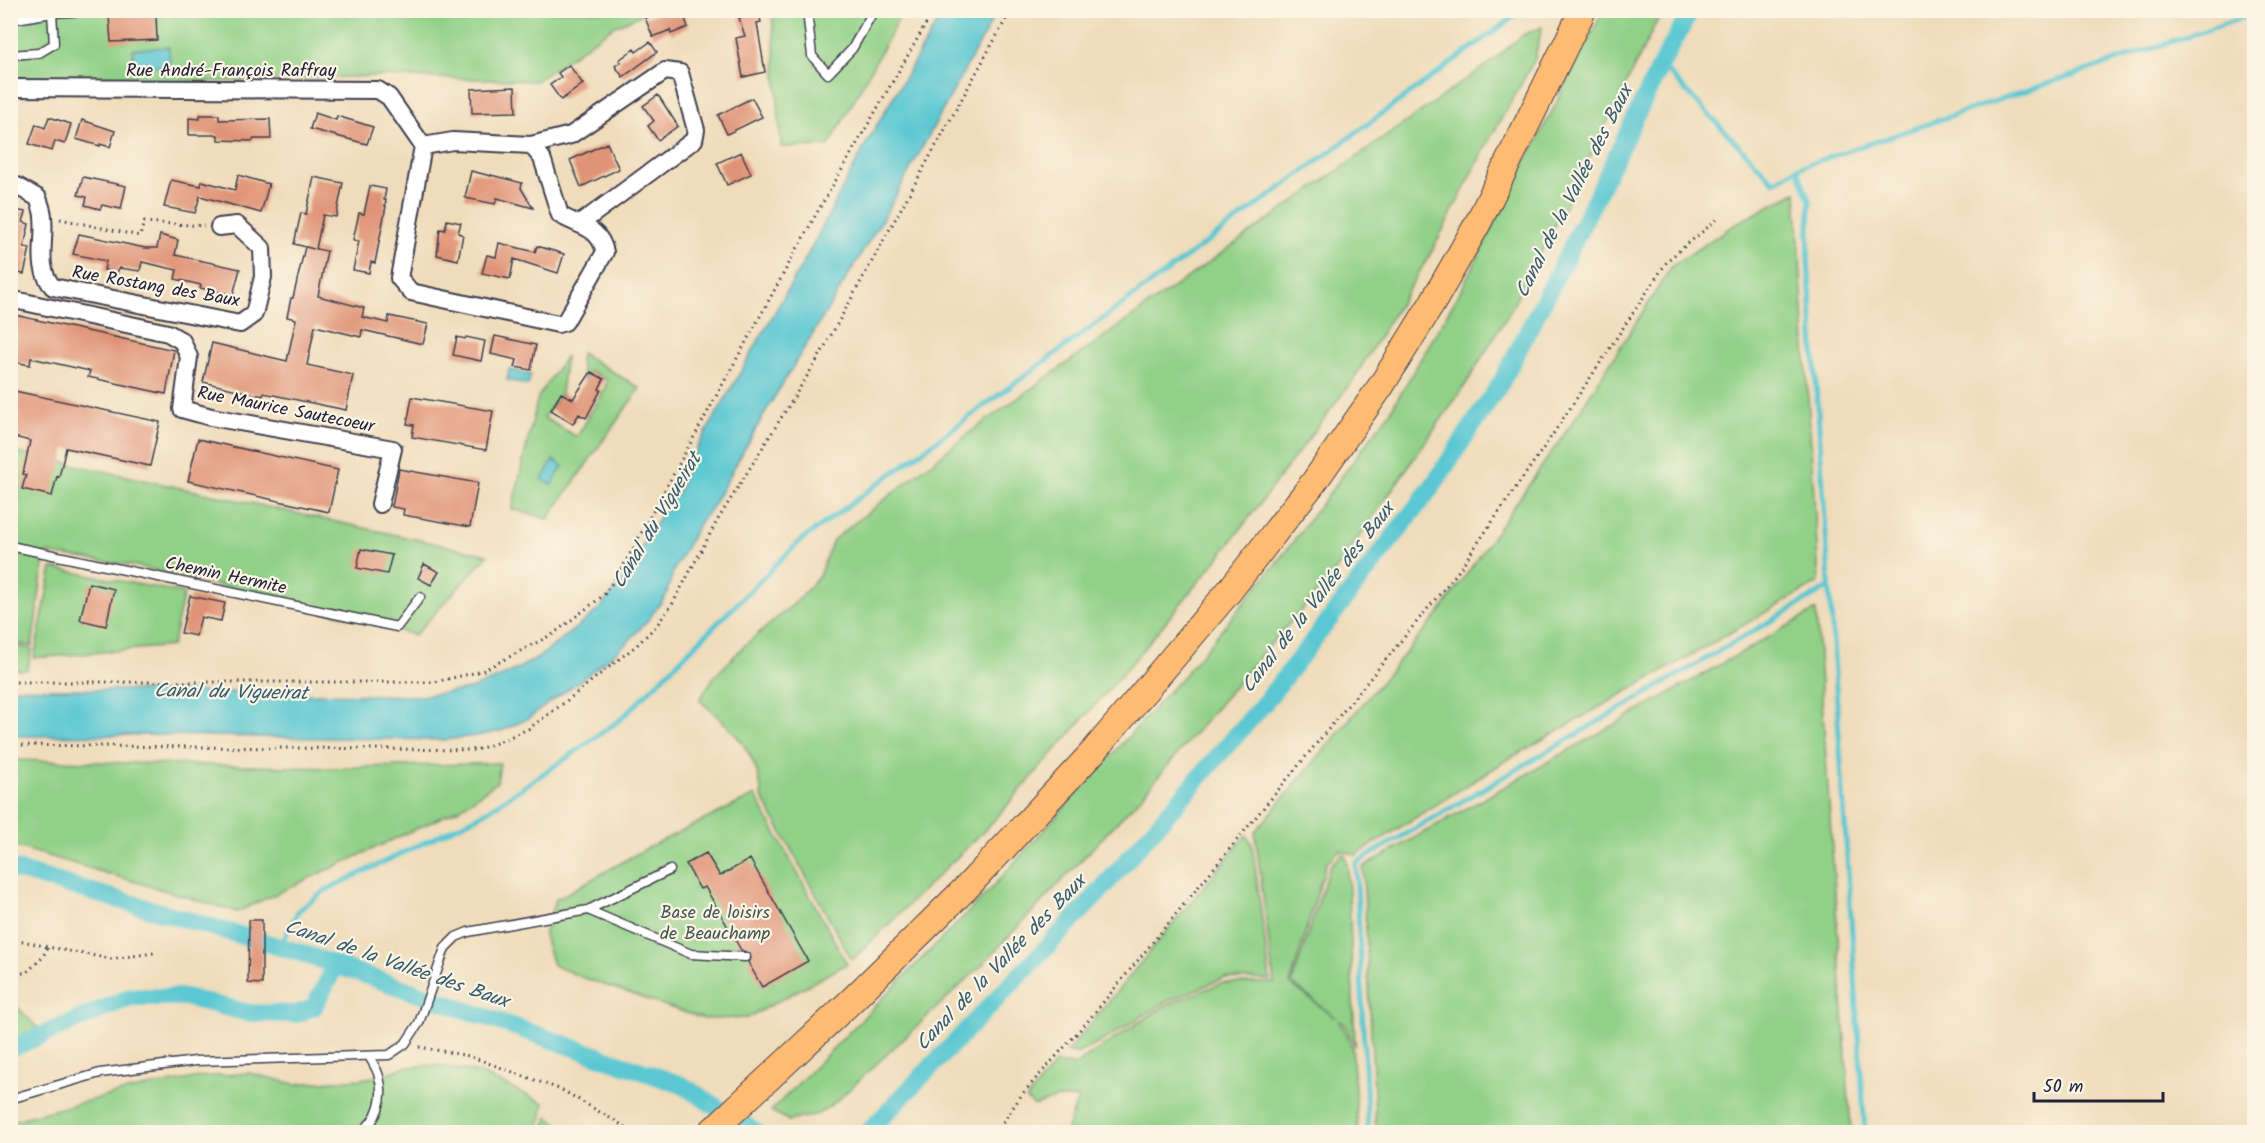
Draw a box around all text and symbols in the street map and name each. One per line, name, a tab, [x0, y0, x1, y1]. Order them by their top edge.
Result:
street label: Rue André-François Raffray	[126, 57, 337, 86]
water label: Canal de la Vallée des Baux	[1507, 77, 1644, 304]
street label: Rue Rostang des Baux	[70, 258, 242, 317]
street label: Rue Maurice Sautecoeur	[195, 379, 378, 442]
water label: Canal du Vigueirat	[604, 444, 713, 595]
water label: Canal de la Vallée des Baux	[1234, 493, 1406, 701]
street label: Chemin Hermite	[162, 549, 289, 604]
water label: Canal du Vigueirat	[154, 676, 311, 710]
water label: Canal de la Vallée des Baux	[908, 865, 1097, 1059]
park label: Base de loisirs de Beauchamp	[660, 899, 770, 949]
water label: Canal de la Vallée des Baux	[280, 912, 516, 1019]
scale bar	[2034, 1065, 2163, 1103]
text: 50 m	[2043, 1073, 2083, 1102]

